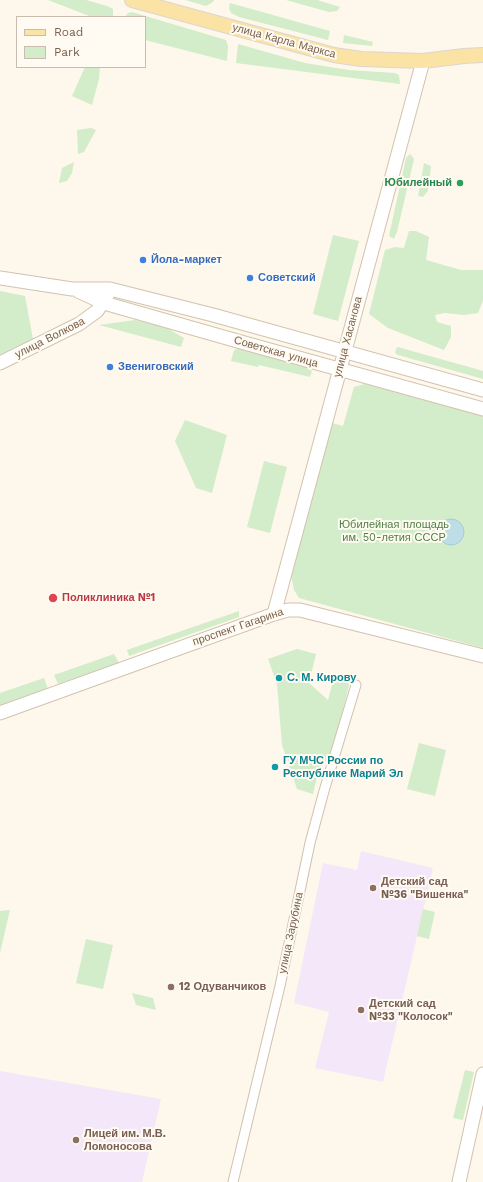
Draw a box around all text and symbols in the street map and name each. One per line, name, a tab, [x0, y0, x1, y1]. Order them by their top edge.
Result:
legend	[16, 16, 146, 68]
street label: улица Карла Маркса	[231, 21, 337, 61]
text: Road	[54, 25, 83, 39]
text: Park	[54, 45, 80, 59]
place label: Юбилейный	[385, 176, 452, 190]
marker: Юбилейный	[455, 178, 465, 188]
place label: Йола-маркет	[151, 253, 222, 267]
marker: Йола-маркет	[138, 255, 148, 265]
place label: Советский	[258, 271, 316, 285]
marker: Советский	[245, 273, 255, 283]
street label: улица Хасанова	[331, 295, 365, 379]
street label: улица Волкова	[13, 315, 87, 361]
street label: Советская улица	[232, 334, 320, 370]
place label: Звениговский	[118, 360, 194, 374]
marker: Звениговский	[105, 362, 115, 372]
park label: Юбилейная площадь им. 50-летия СССР	[339, 518, 449, 544]
place label: Поликлиника №1	[62, 591, 155, 605]
marker: Поликлиника №1	[47, 592, 59, 604]
street label: проспект Гагарина	[191, 605, 285, 649]
place label: С. М. Кирову	[287, 671, 356, 685]
marker: С. М. Кирову	[274, 673, 284, 683]
place label: ГУ МЧС России по Республике Марий Эл	[283, 754, 403, 780]
marker: ГУ МЧС России по Республике Марий Эл	[270, 762, 280, 772]
place label: Детский сад №36 "Вишенка"	[381, 875, 468, 901]
marker: Детский сад №36 "Вишенка"	[368, 883, 378, 893]
street label: улица Зарубина	[276, 891, 306, 975]
place label: 12 Одуванчиков	[179, 980, 266, 994]
marker: 12 Одуванчиков	[166, 982, 176, 992]
place label: Детский сад №33 "Колосок"	[369, 997, 453, 1023]
marker: Детский сад №33 "Колосок"	[356, 1005, 366, 1015]
place label: Лицей им. М.В. Ломоносова	[84, 1127, 166, 1153]
marker: Лицей им. М.В. Ломоносова	[71, 1135, 81, 1145]

